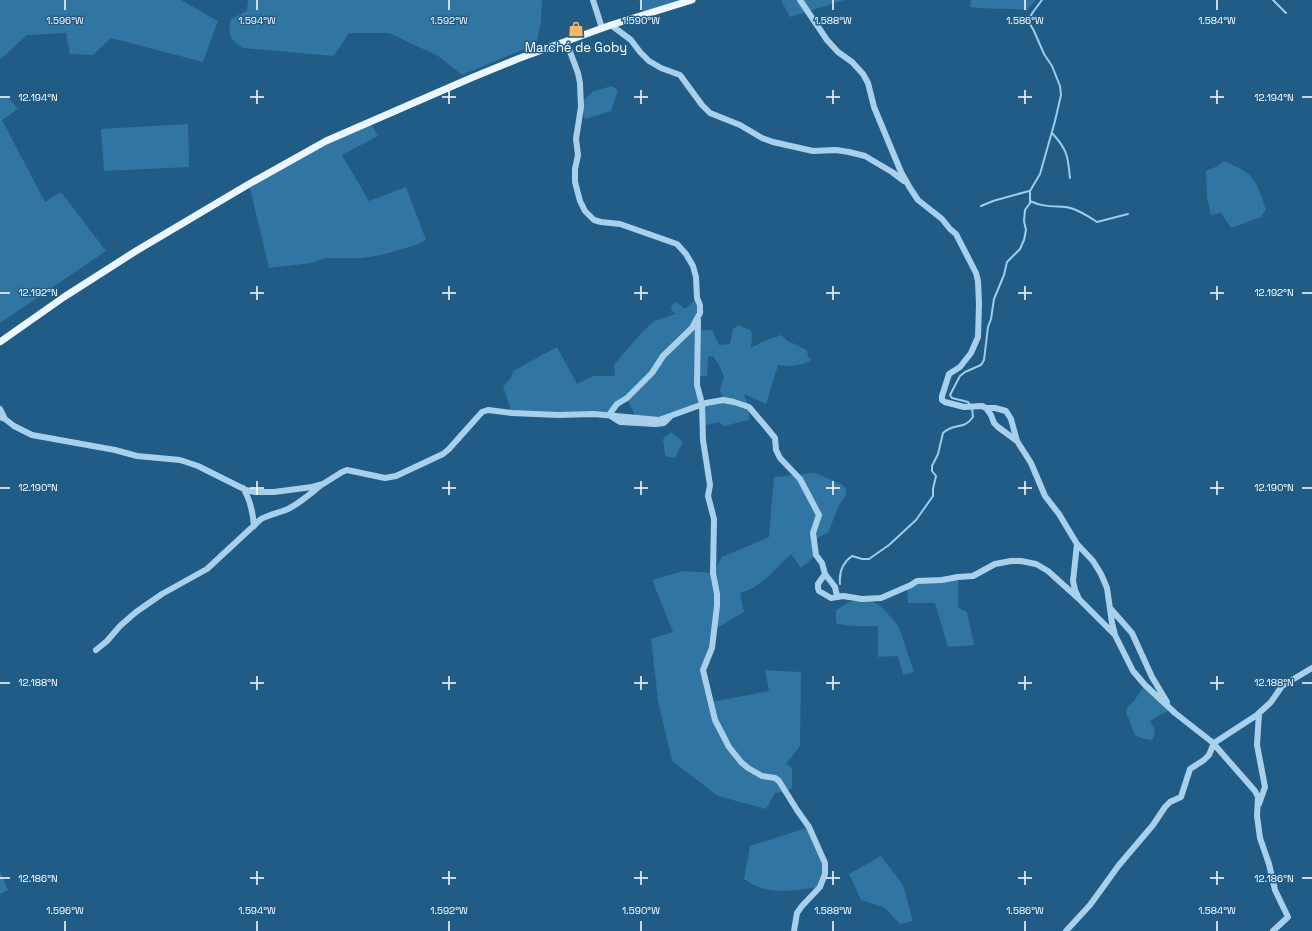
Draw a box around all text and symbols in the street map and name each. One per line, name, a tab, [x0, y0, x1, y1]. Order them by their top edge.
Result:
text: 1.596°W	[46, 14, 84, 27]
text: 1.594°W	[238, 14, 276, 27]
text: 1.592°W	[430, 14, 468, 27]
text: 1.590°W	[622, 14, 660, 27]
text: 1.588°W	[814, 14, 852, 27]
text: 1.586°W	[1006, 14, 1044, 27]
text: 1.584°W	[1198, 14, 1236, 27]
shop icon: Marché de Goby	[567, 20, 585, 38]
place label: Marché de Goby	[525, 39, 627, 56]
text: 12.194°N	[18, 91, 58, 104]
text: 12.194°N	[1254, 91, 1294, 104]
text: 12.192°N	[18, 286, 58, 299]
text: 12.192°N	[1254, 286, 1294, 299]
text: 12.190°N	[18, 481, 58, 494]
text: 12.190°N	[1254, 481, 1294, 494]
text: 12.188°N	[18, 676, 58, 689]
text: 12.188°N	[1254, 676, 1294, 689]
text: 12.186°N	[18, 872, 58, 885]
text: 12.186°N	[1254, 872, 1294, 885]
text: 1.596°W	[46, 904, 84, 917]
text: 1.594°W	[238, 904, 276, 917]
text: 1.592°W	[430, 904, 468, 917]
text: 1.590°W	[622, 904, 660, 917]
text: 1.588°W	[814, 904, 852, 917]
text: 1.586°W	[1006, 904, 1044, 917]
text: 1.584°W	[1198, 904, 1236, 917]

